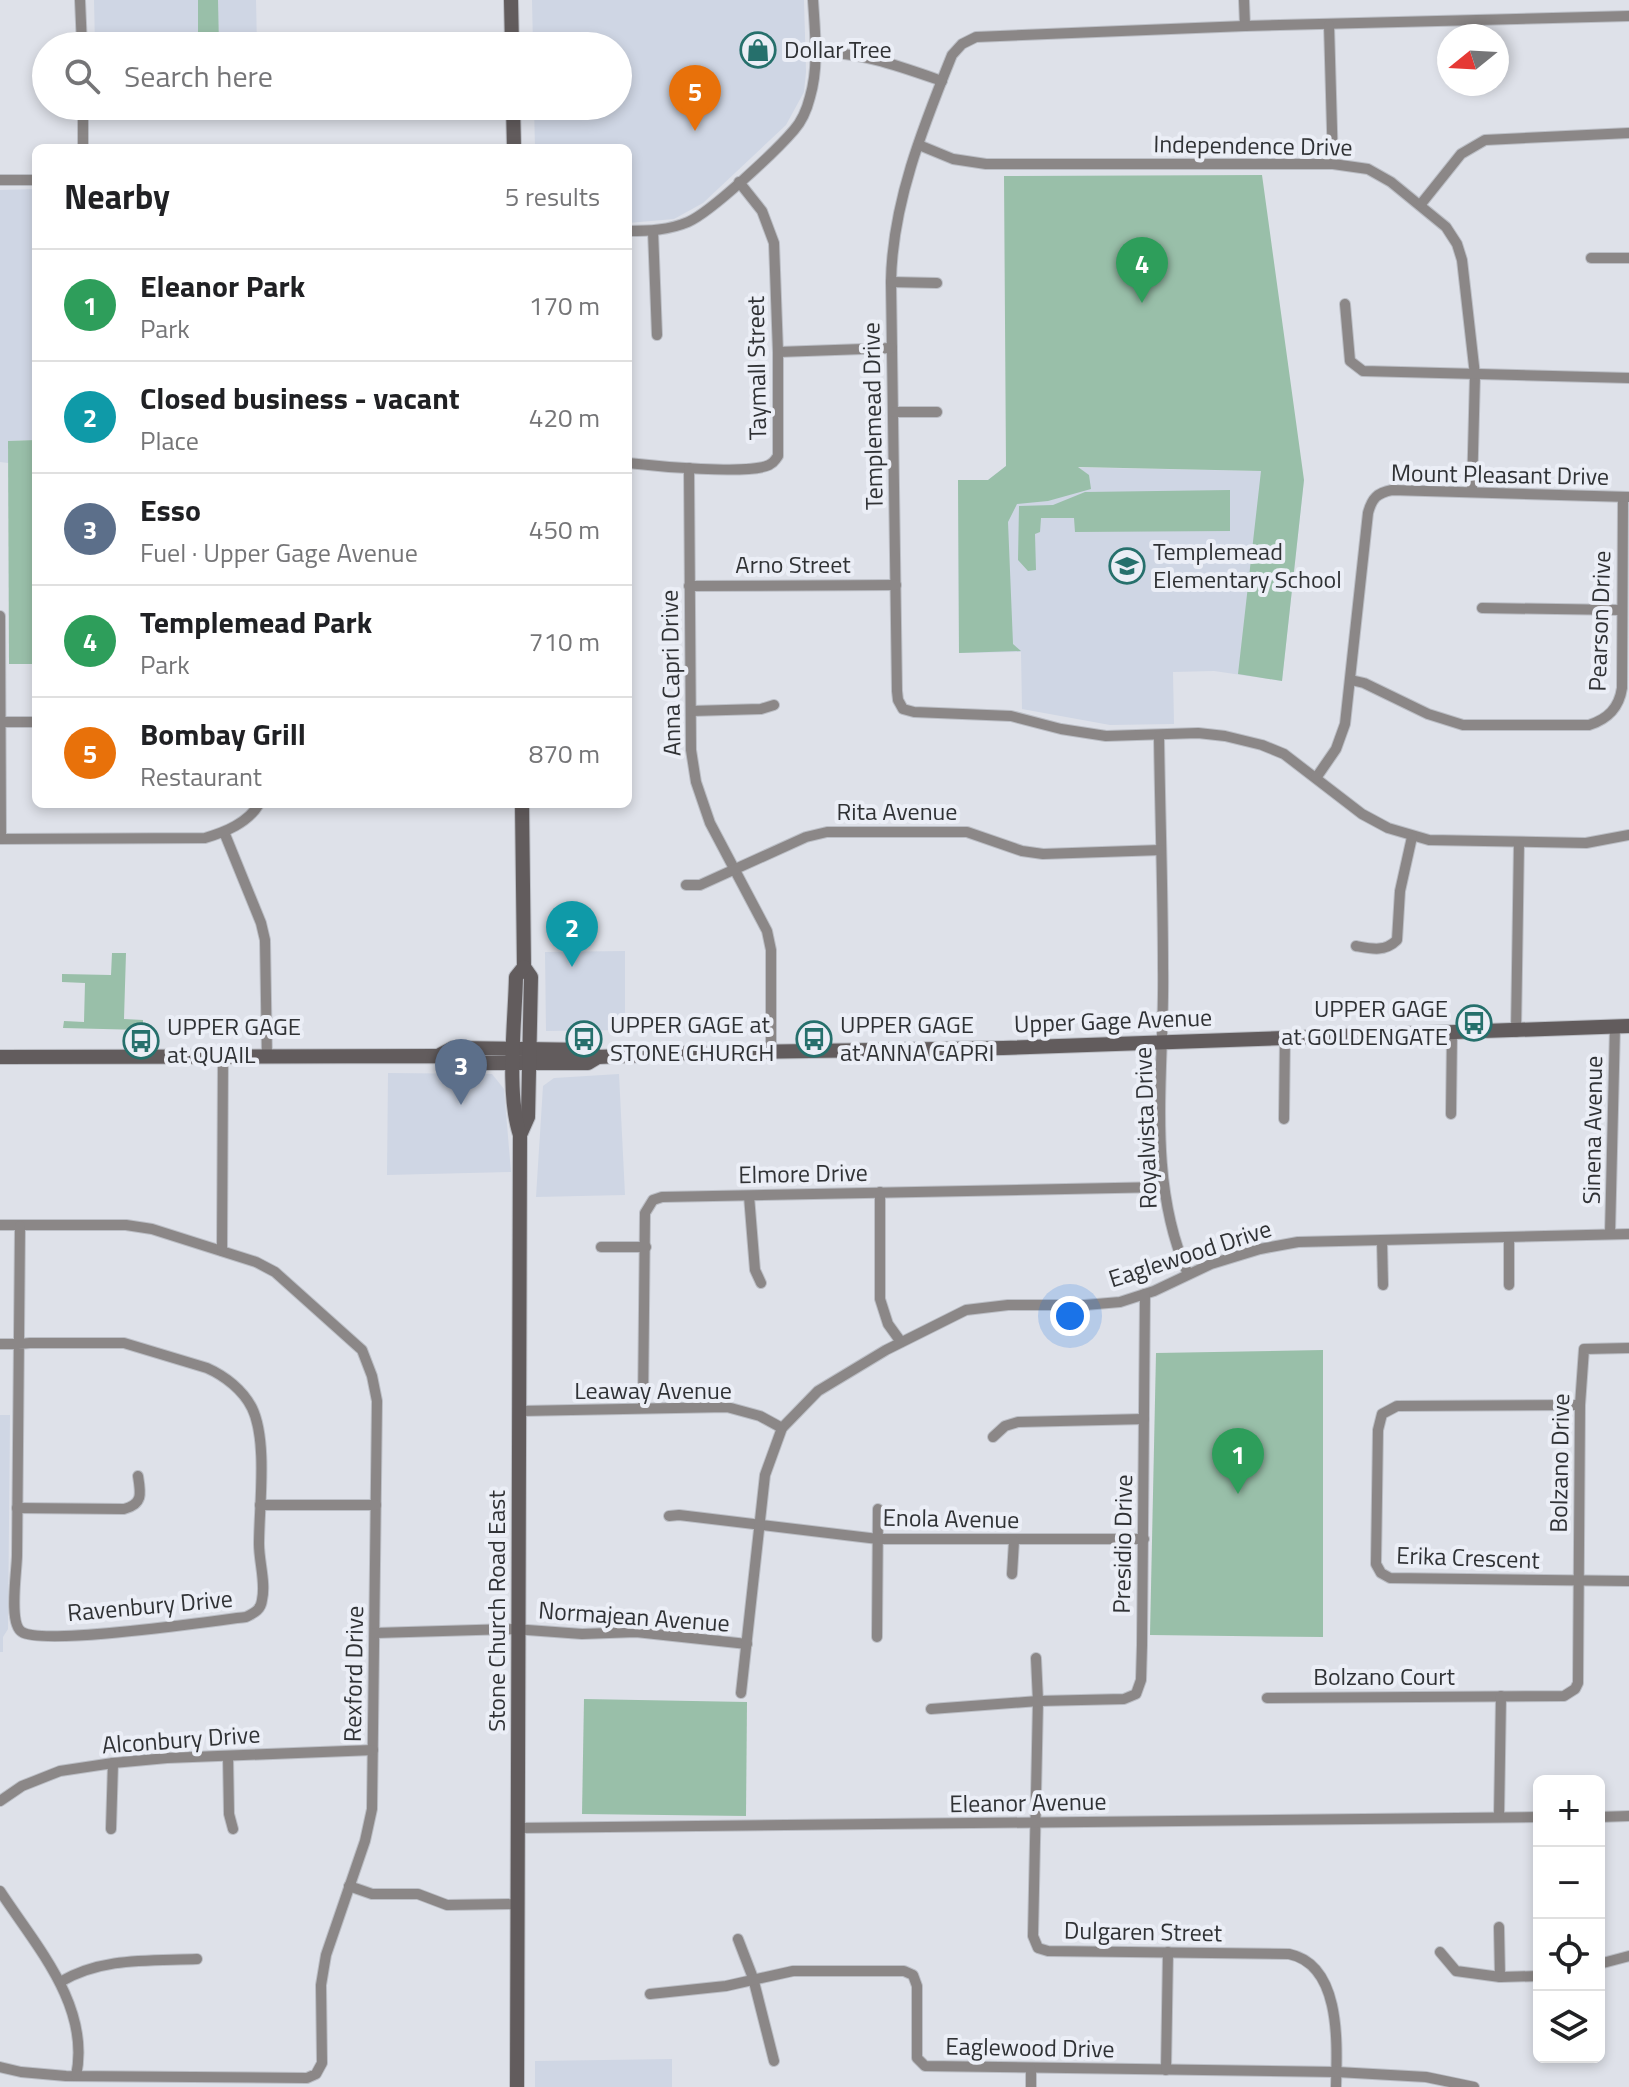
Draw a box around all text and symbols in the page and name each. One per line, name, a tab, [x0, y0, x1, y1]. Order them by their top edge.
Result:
north arrow	[1437, 24, 1509, 96]
shop icon: Dollar Tree	[739, 31, 777, 69]
place label: Dollar Tree	[784, 31, 892, 67]
search box	[32, 32, 632, 120]
text: Search here	[124, 53, 273, 99]
icon: search	[60, 54, 104, 98]
pin: 5	[669, 65, 721, 131]
street label: Independence Drive	[1153, 125, 1353, 165]
text: Nearby	[64, 170, 170, 222]
text: 5 results	[505, 177, 600, 216]
pin: 4	[1116, 237, 1168, 303]
text: Eleanor Park	[140, 263, 305, 309]
text: 1	[83, 286, 97, 325]
text: 170 m	[529, 286, 600, 325]
street label: Taymall Street	[737, 295, 775, 440]
text: Park	[140, 309, 190, 348]
street label: Templemead Drive	[852, 322, 892, 510]
text: Closed business - vacant	[140, 375, 460, 421]
text: 2	[83, 398, 97, 437]
text: 420 m	[529, 398, 600, 437]
text: Place	[140, 421, 199, 460]
street label: Mount Pleasant Drive	[1391, 454, 1609, 494]
text: Esso	[140, 487, 201, 533]
text: 3	[83, 510, 97, 549]
text: 450 m	[529, 510, 600, 549]
text: Fuel · Upper Gage Avenue	[140, 533, 418, 572]
place label: Templemead Elementary School	[1153, 533, 1342, 597]
street label: Arno Street	[735, 546, 851, 582]
school or university icon: Templemead Elementary School	[1108, 547, 1146, 585]
street label: Pearson Drive	[1579, 550, 1619, 692]
street label: Anna Capri Drive	[651, 589, 689, 757]
text: Templemead Park	[140, 599, 372, 645]
text: 4	[83, 622, 97, 661]
text: 710 m	[529, 622, 600, 661]
text: Park	[140, 645, 190, 684]
text: Bombay Grill	[140, 711, 306, 757]
text: 5	[83, 734, 97, 773]
text: 870 m	[529, 734, 600, 773]
text: Restaurant	[140, 757, 262, 796]
street label: Rita Avenue	[837, 793, 957, 829]
pin: 2	[546, 901, 598, 967]
place label: UPPER GAGE at GOLDENGATE	[1281, 990, 1448, 1054]
street label: Upper Gage Avenue	[1013, 999, 1213, 1041]
bus stop icon: UPPER GAGE at GOLDENGATE	[1455, 1004, 1493, 1042]
place label: UPPER GAGE at STONE CHURCH	[610, 1006, 775, 1070]
place label: UPPER GAGE at ANNA CAPRI	[840, 1006, 994, 1070]
place label: UPPER GAGE at QUAIL	[167, 1008, 301, 1072]
bus stop icon: UPPER GAGE at STONE CHURCH	[565, 1020, 603, 1058]
bus stop icon: UPPER GAGE at ANNA CAPRI	[795, 1020, 833, 1058]
bus stop icon: UPPER GAGE at QUAIL	[122, 1022, 160, 1060]
pin: 3	[435, 1039, 487, 1105]
street label: Royalvista Drive	[1124, 1046, 1166, 1210]
street label: Sinena Avenue	[1573, 1055, 1611, 1205]
street label: Elmore Drive	[738, 1154, 868, 1192]
street label: Eaglewood Drive	[1104, 1210, 1276, 1296]
your location	[1050, 1296, 1090, 1336]
street label: Leaway Avenue	[574, 1372, 732, 1408]
street label: Bolzano Drive	[1540, 1393, 1578, 1533]
pin: 1	[1212, 1428, 1264, 1494]
street label: Presidio Drive	[1103, 1474, 1141, 1614]
street label: Stone Church Road East	[478, 1490, 514, 1732]
street label: Enola Avenue	[882, 1499, 1020, 1537]
street label: Erika Crescent	[1396, 1537, 1541, 1578]
street label: Ravenbury Drive	[66, 1580, 234, 1630]
street label: Normajean Avenue	[537, 1591, 731, 1641]
street label: Rexford Drive	[334, 1606, 372, 1742]
street label: Bolzano Court	[1313, 1658, 1455, 1694]
street label: Alconbury Drive	[100, 1716, 261, 1762]
map controls	[1533, 1775, 1605, 2063]
button: +	[1533, 1775, 1605, 1847]
street label: Eleanor Avenue	[949, 1783, 1107, 1821]
button: −	[1533, 1847, 1605, 1919]
street label: Dulgaren Street	[1064, 1912, 1223, 1950]
button: locate	[1533, 1919, 1605, 1991]
button: layers	[1533, 1991, 1605, 2063]
street label: Eaglewood Drive	[945, 2028, 1115, 2066]

